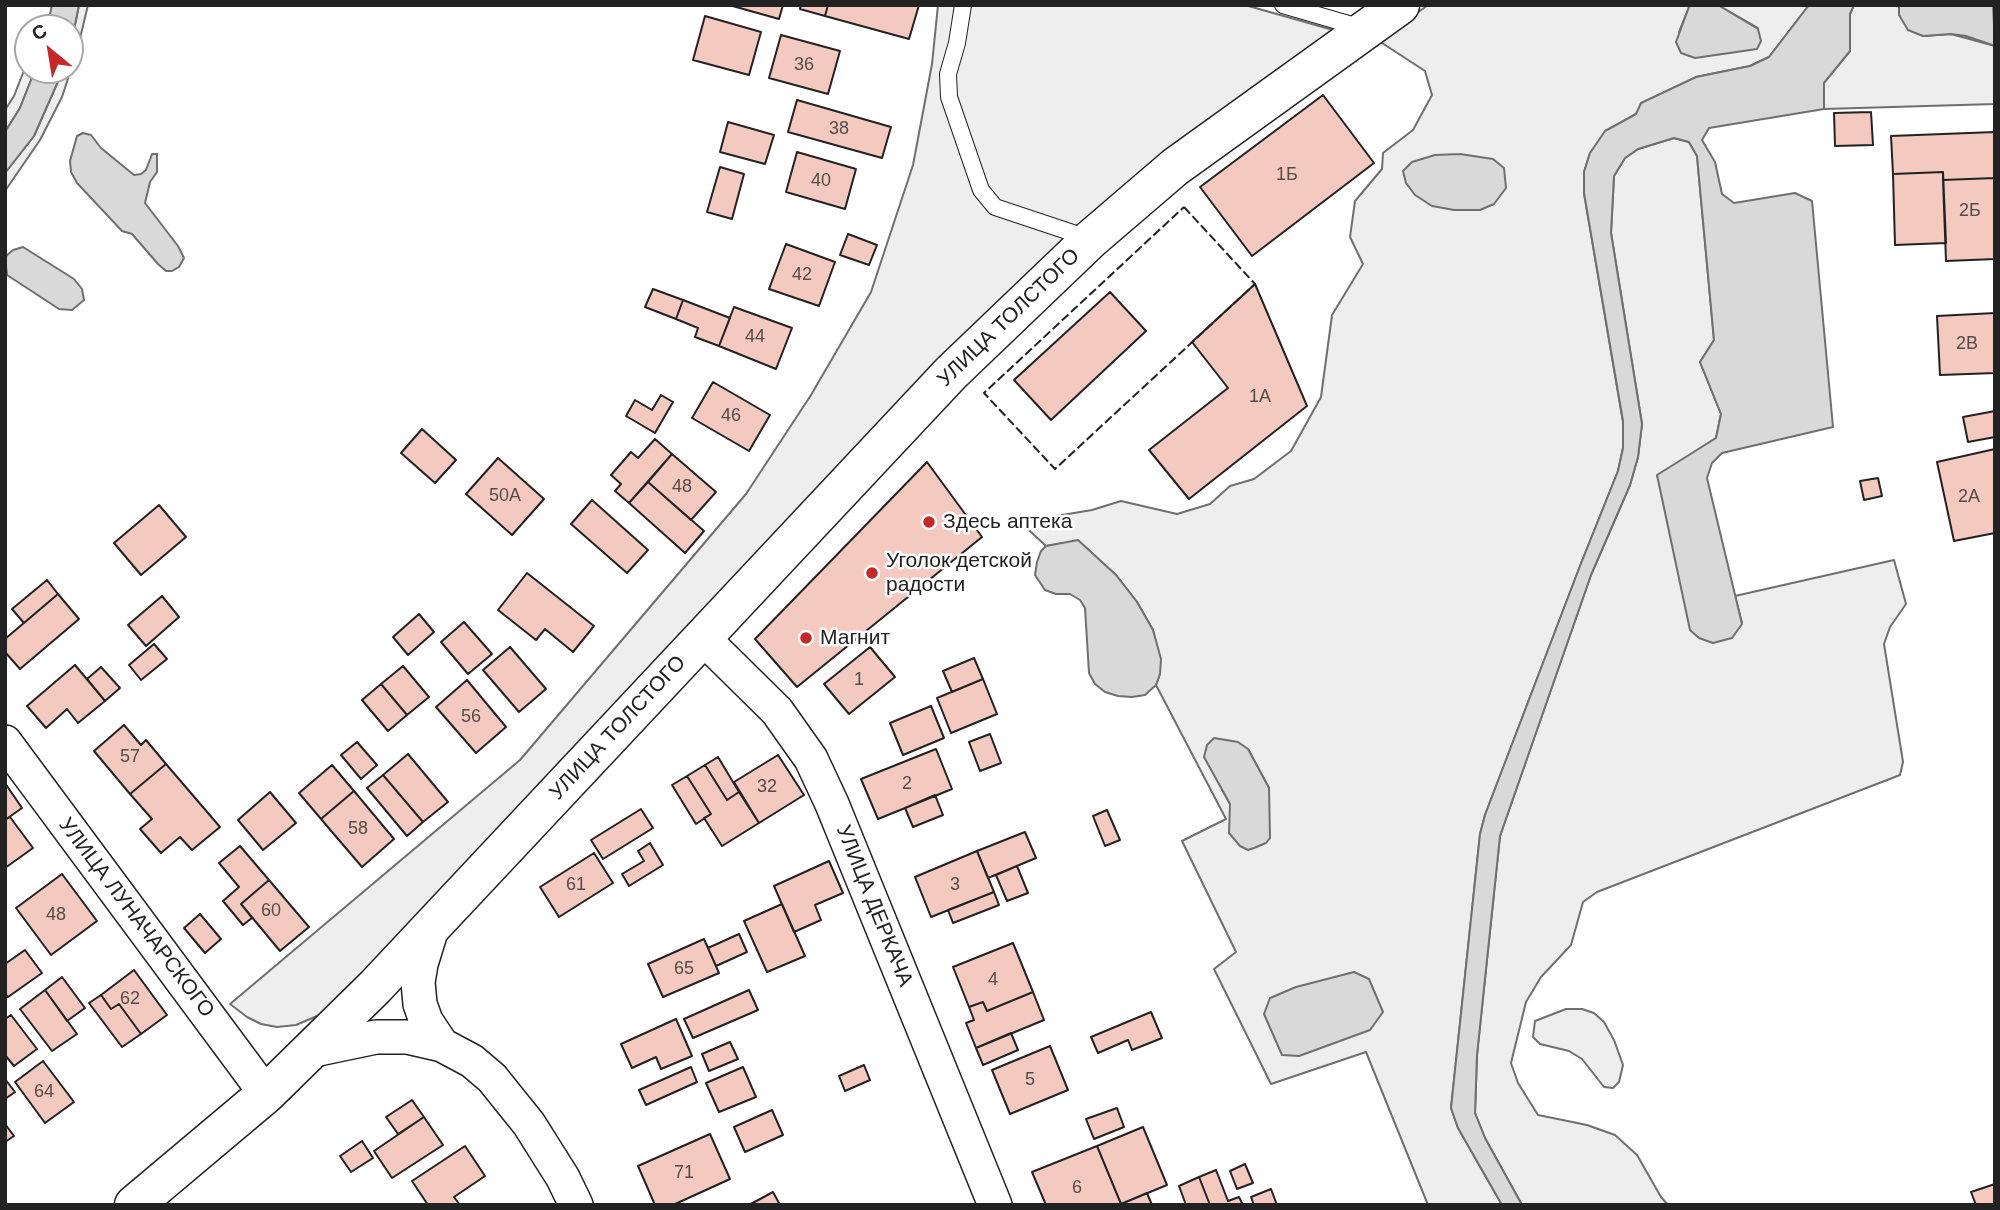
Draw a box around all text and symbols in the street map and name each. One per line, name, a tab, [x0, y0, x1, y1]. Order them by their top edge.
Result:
north arrow	[14, 14, 84, 84]
text: С	[28, 20, 50, 45]
house number: 36	[794, 54, 814, 76]
house number: 38	[829, 118, 849, 140]
house number: 1Б	[1276, 164, 1298, 186]
house number: 40	[811, 170, 831, 192]
house number: 2Б	[1959, 200, 1981, 222]
street label: УЛИЦА ТОЛСТОГО	[933, 244, 1085, 392]
house number: 42	[792, 264, 812, 286]
house number: 44	[745, 326, 765, 348]
house number: 2В	[1956, 333, 1978, 355]
house number: 1А	[1249, 386, 1271, 408]
house number: 46	[721, 405, 741, 427]
house number: 48	[672, 476, 692, 498]
house number: 50А	[489, 485, 521, 507]
house number: 2А	[1958, 486, 1980, 508]
place label: Здесь аптека	[943, 509, 1072, 535]
marker: Здесь аптека	[921, 514, 937, 530]
place label: Уголок детской радости	[886, 548, 1032, 598]
marker: Уголок детской радости	[864, 565, 880, 581]
place label: Магнит	[820, 625, 890, 651]
marker: Магнит	[798, 630, 814, 646]
street label: УЛИЦА ТОЛСТОГО	[545, 651, 691, 805]
house number: 1	[854, 669, 864, 691]
house number: 56	[461, 706, 481, 728]
house number: 57	[120, 746, 140, 768]
house number: 2	[902, 773, 912, 795]
house number: 32	[757, 776, 777, 798]
street label: УЛИЦА ЛУНАЧАРСКОГО	[53, 813, 219, 1023]
house number: 58	[348, 818, 368, 840]
street label: УЛИЦА ДЕРКАЧА	[830, 822, 918, 990]
house number: 61	[566, 874, 586, 896]
house number: 3	[950, 874, 960, 896]
house number: 60	[261, 900, 281, 922]
house number: 48	[46, 904, 66, 926]
house number: 65	[674, 958, 694, 980]
house number: 4	[988, 969, 998, 991]
house number: 62	[120, 988, 140, 1010]
house number: 5	[1025, 1069, 1035, 1091]
house number: 64	[34, 1081, 54, 1103]
house number: 71	[674, 1162, 694, 1184]
house number: 6	[1072, 1177, 1082, 1199]

